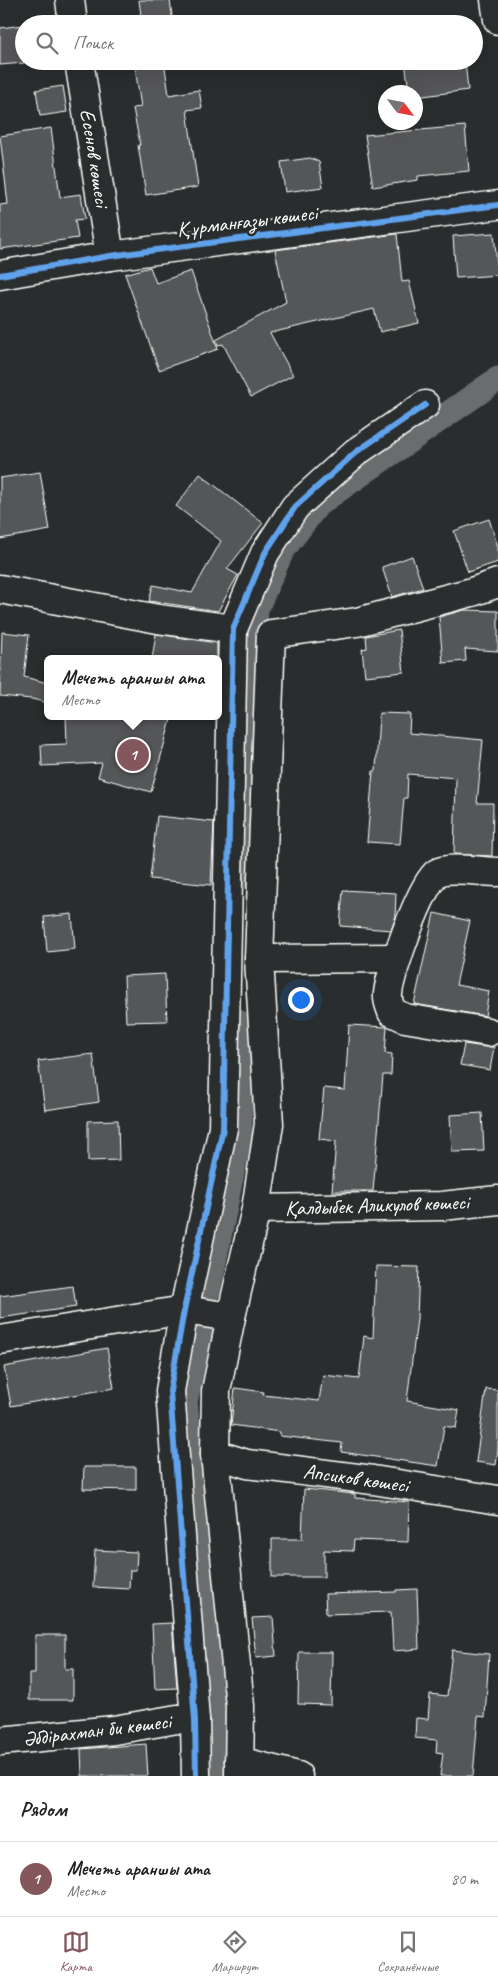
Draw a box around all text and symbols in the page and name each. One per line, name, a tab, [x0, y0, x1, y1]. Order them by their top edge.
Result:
search box	[15, 15, 483, 70]
icon: search	[33, 29, 61, 57]
text: Поиск	[73, 31, 113, 55]
north arrow	[378, 85, 423, 130]
street label: Есенов көшесі	[74, 107, 116, 212]
street label: Құрманғазы көшесі	[175, 199, 322, 243]
popup	[44, 655, 222, 720]
text: Мечеть араншы ата	[62, 666, 204, 690]
text: Место	[62, 690, 99, 710]
pin: 1	[117, 736, 149, 774]
your location	[288, 987, 314, 1013]
street label: Қалдыбек Аликулов көшесі	[285, 1189, 472, 1221]
street label: Апсиков көшесі	[302, 1458, 413, 1499]
street label: Әбдірахман би көшесі	[22, 1708, 175, 1752]
text: Рядом	[20, 1796, 67, 1822]
text: Мечеть араншы ата	[67, 1857, 210, 1881]
text: 1	[32, 1869, 40, 1889]
text: 80 m	[451, 1869, 478, 1889]
text: Место	[67, 1881, 105, 1901]
tab: Карта	[60, 1928, 92, 1975]
tab: Маршрут	[212, 1928, 258, 1975]
tab: Сохранённые	[377, 1928, 438, 1975]

